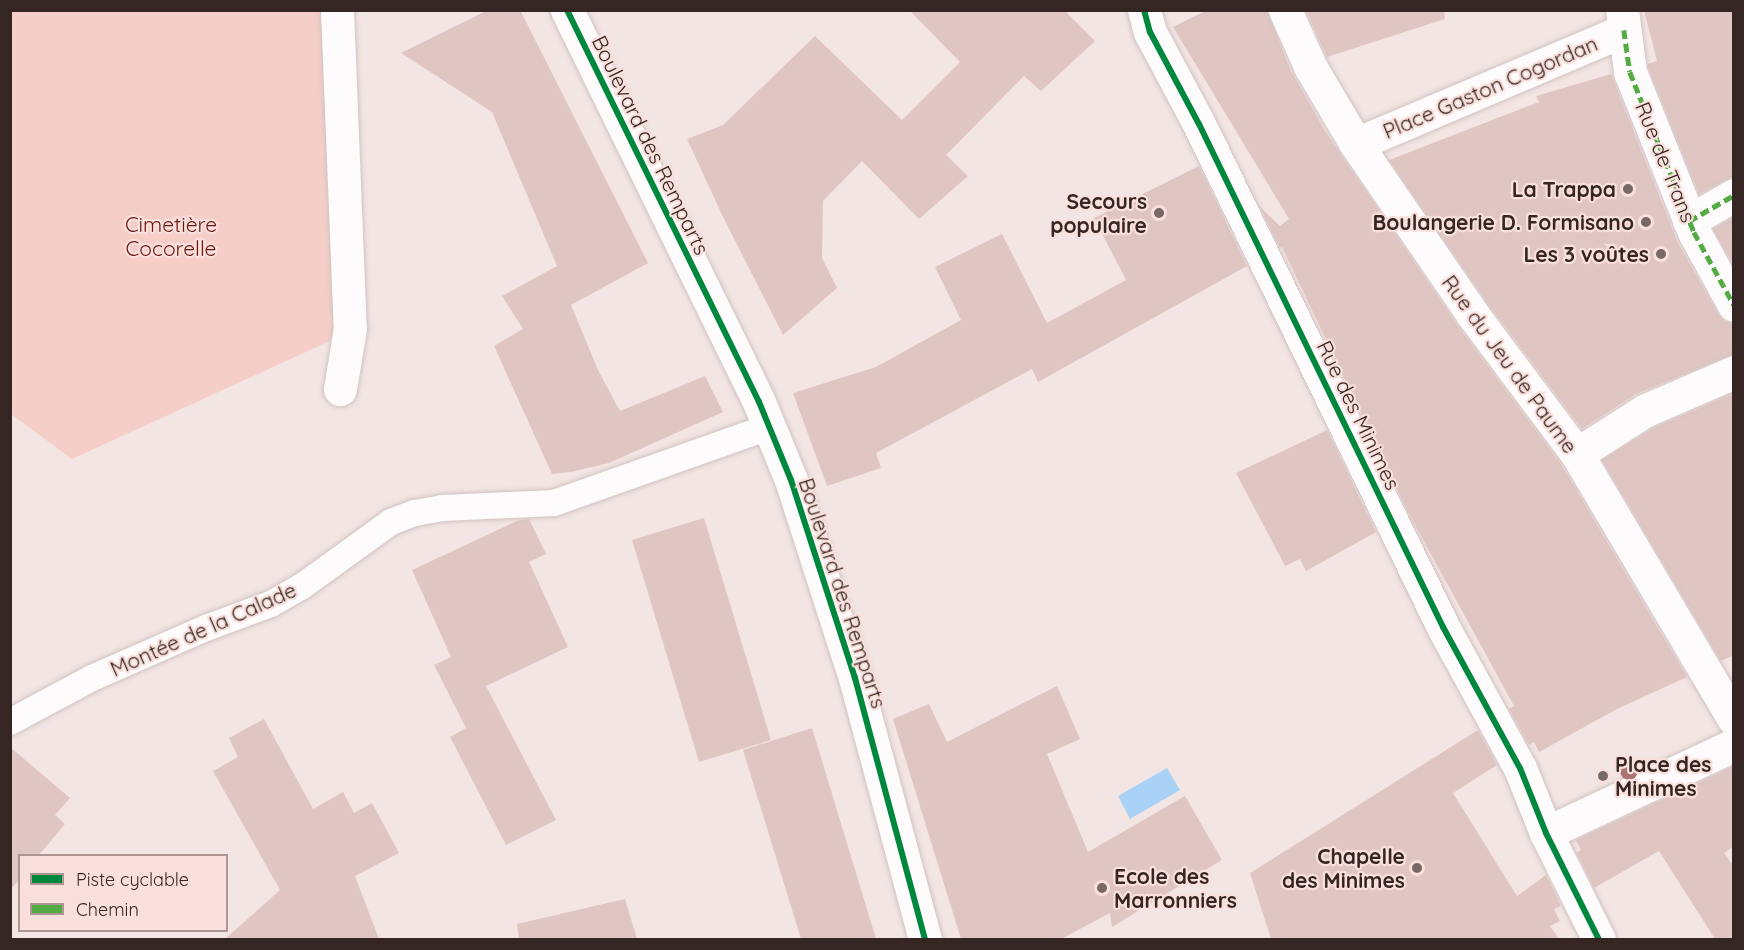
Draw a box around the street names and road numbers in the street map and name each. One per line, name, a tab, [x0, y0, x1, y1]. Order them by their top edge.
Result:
street label: Place Gaston Cogordan	[1379, 30, 1601, 144]
street label: Boulevard des Remparts	[587, 31, 715, 259]
street label: Rue de Trans	[1630, 98, 1702, 226]
street label: Rue du Jeu de Paume	[1437, 270, 1583, 458]
street label: Rue des Minimes	[1312, 336, 1406, 494]
street label: Boulevard des Remparts	[794, 475, 892, 711]
street label: Montée de la Calade	[106, 577, 300, 681]

